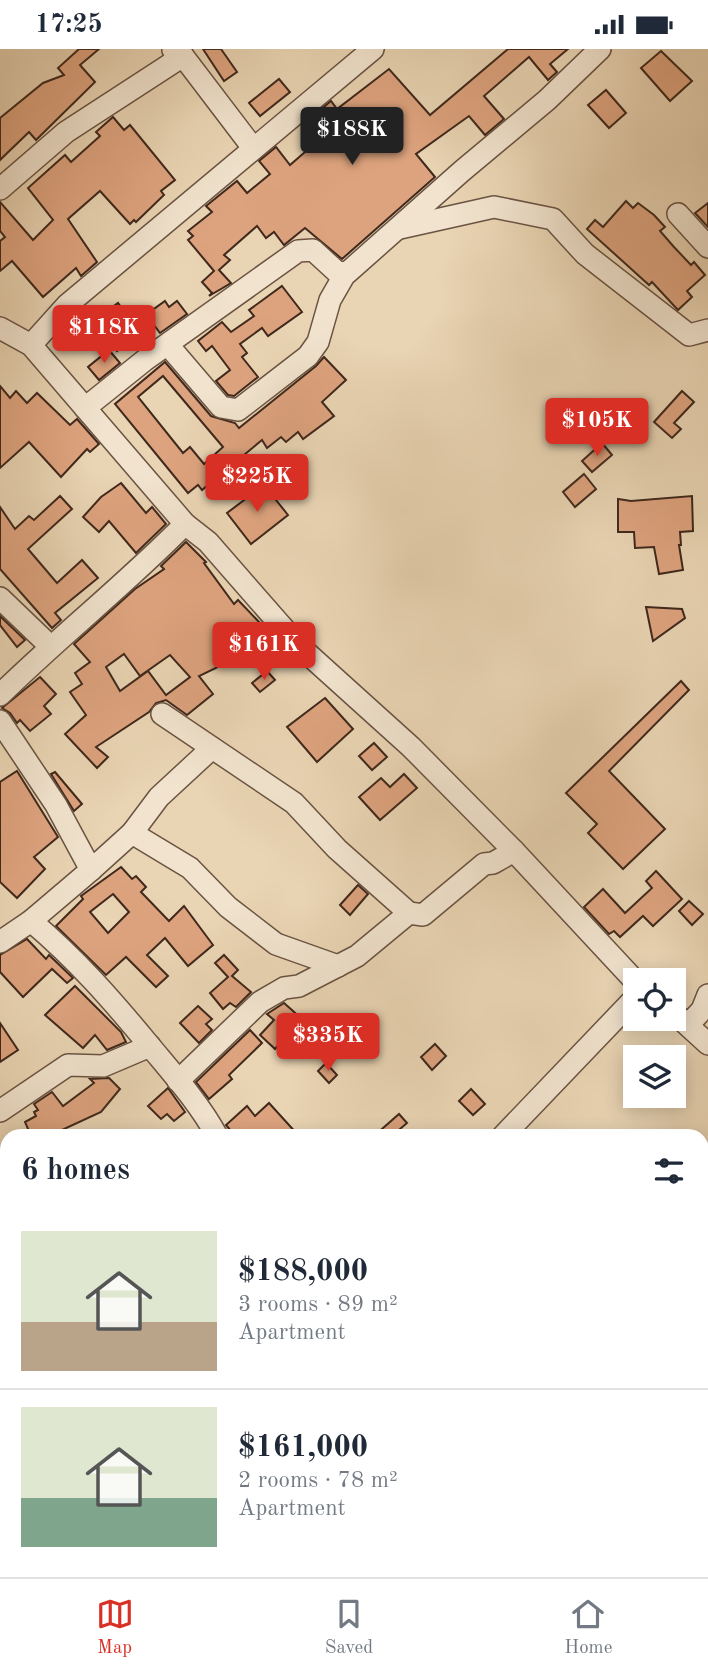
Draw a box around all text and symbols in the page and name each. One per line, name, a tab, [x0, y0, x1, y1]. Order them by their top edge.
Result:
text: 17:25	[35, 12, 103, 38]
pin: $188K	[303, 107, 401, 167]
text: $188K	[316, 118, 388, 141]
pin: $118K	[55, 305, 153, 365]
text: $118K	[68, 316, 140, 339]
pin: $105K	[548, 399, 646, 458]
text: $105K	[561, 409, 633, 432]
pin: $225K	[208, 455, 306, 514]
text: $225K	[221, 465, 293, 488]
pin: $161K	[215, 623, 313, 682]
text: $161K	[228, 633, 300, 656]
map controls	[623, 968, 686, 1108]
button: locate	[623, 968, 686, 1031]
pin: $335K	[279, 1013, 377, 1073]
text: $335K	[292, 1024, 364, 1047]
button: layers	[623, 1045, 686, 1108]
icon: filters	[650, 1152, 688, 1190]
text: 6 homes	[21, 1156, 130, 1186]
text: $188,000	[238, 1257, 368, 1287]
icon: home	[77, 1259, 161, 1343]
text: 3 rooms · 89 m²	[238, 1293, 398, 1316]
text: Apartment	[238, 1321, 346, 1344]
text: $161,000	[238, 1433, 368, 1463]
icon: home	[77, 1435, 161, 1519]
text: 2 rooms · 78 m²	[238, 1469, 398, 1492]
text: Apartment	[238, 1497, 346, 1520]
tab: Map	[96, 1595, 134, 1660]
tab: Saved	[325, 1595, 373, 1660]
tab: Home	[564, 1595, 612, 1660]

